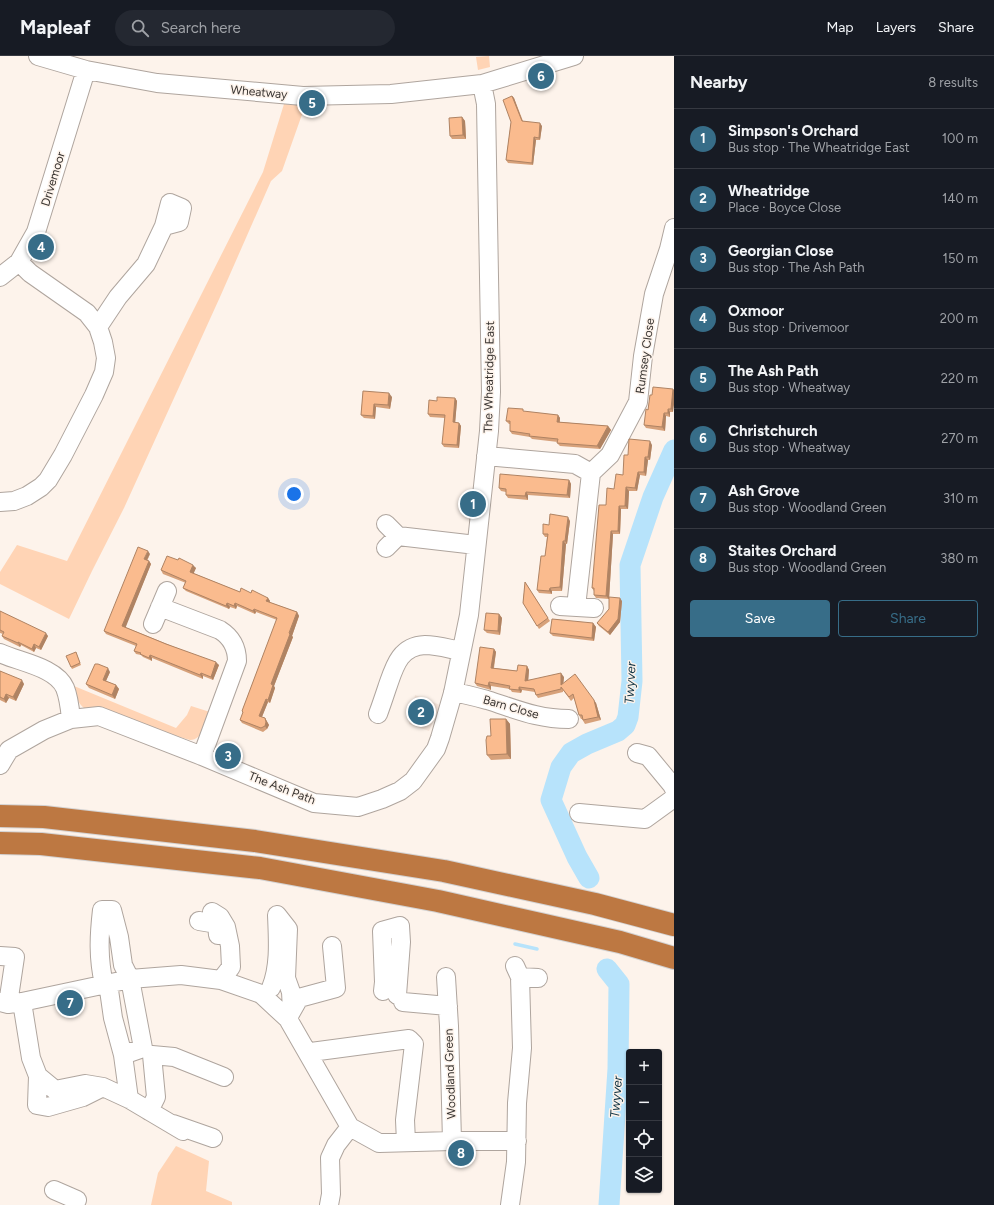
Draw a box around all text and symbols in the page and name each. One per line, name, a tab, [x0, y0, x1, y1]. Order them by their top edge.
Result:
search box	[115, 10, 395, 46]
text: Mapleaf	[20, 16, 91, 39]
icon: search	[129, 17, 151, 39]
text: Search here	[161, 19, 241, 37]
text: Map	[826, 19, 854, 36]
text: Layers	[876, 19, 916, 36]
text: Share	[938, 19, 974, 36]
pin: 6	[528, 61, 554, 91]
text: Nearby	[690, 72, 748, 92]
text: 8 results	[928, 75, 978, 90]
street label: Wheatway	[230, 83, 289, 102]
pin: 5	[299, 88, 325, 118]
text: Simpson's Orchard	[728, 122, 858, 140]
text: 1	[700, 131, 706, 146]
text: 100 m	[942, 131, 978, 146]
text: Bus stop · The Wheatridge East	[728, 140, 910, 155]
street label: Drivemoor	[38, 150, 68, 208]
text: Wheatridge	[728, 182, 810, 200]
text: 2	[699, 191, 707, 206]
text: 140 m	[942, 191, 978, 206]
text: Place · Boyce Close	[728, 200, 841, 215]
pin: 4	[28, 232, 54, 262]
text: Georgian Close	[728, 242, 833, 260]
text: 3	[699, 251, 707, 266]
text: 150 m	[943, 251, 978, 266]
text: Bus stop · The Ash Path	[728, 260, 865, 275]
text: Oxmoor	[728, 302, 784, 320]
text: 4	[699, 311, 707, 326]
text: 200 m	[940, 311, 978, 326]
street label: Rumsey Close	[633, 317, 657, 395]
street label: The Wheatridge East	[481, 320, 497, 433]
text: Bus stop · Drivemoor	[728, 320, 849, 335]
text: The Ash Path	[728, 362, 818, 380]
text: 5	[699, 371, 707, 386]
text: 220 m	[941, 371, 978, 386]
text: Bus stop · Wheatway	[728, 380, 850, 395]
text: Christchurch	[728, 422, 818, 440]
text: 6	[699, 431, 707, 446]
text: 270 m	[941, 431, 978, 446]
text: Bus stop · Wheatway	[728, 440, 850, 455]
text: Ash Grove	[728, 482, 799, 500]
your location	[284, 484, 304, 504]
pin: 1	[460, 489, 486, 519]
text: 7	[699, 491, 707, 506]
text: 310 m	[943, 491, 978, 506]
text: Bus stop · Woodland Green	[728, 500, 886, 515]
text: Staites Orchard	[728, 542, 837, 560]
text: 8	[699, 551, 707, 566]
text: 380 m	[940, 551, 978, 566]
text: Bus stop · Woodland Green	[728, 560, 886, 575]
button: Save	[690, 600, 830, 637]
button: Share	[838, 600, 978, 637]
water label: Twyver	[621, 661, 639, 704]
street label: Barn Close	[481, 692, 541, 722]
pin: 2	[408, 697, 434, 727]
pin: 3	[215, 741, 241, 771]
street label: The Ash Path	[247, 769, 318, 807]
pin: 7	[57, 988, 83, 1018]
street label: Woodland Green	[441, 1028, 459, 1119]
map controls	[626, 1049, 662, 1193]
button: +	[626, 1049, 662, 1085]
water label: Twyver	[607, 1075, 625, 1119]
button: −	[626, 1085, 662, 1121]
button: locate	[626, 1121, 662, 1157]
pin: 8	[448, 1138, 474, 1168]
button: layers	[626, 1157, 662, 1193]

